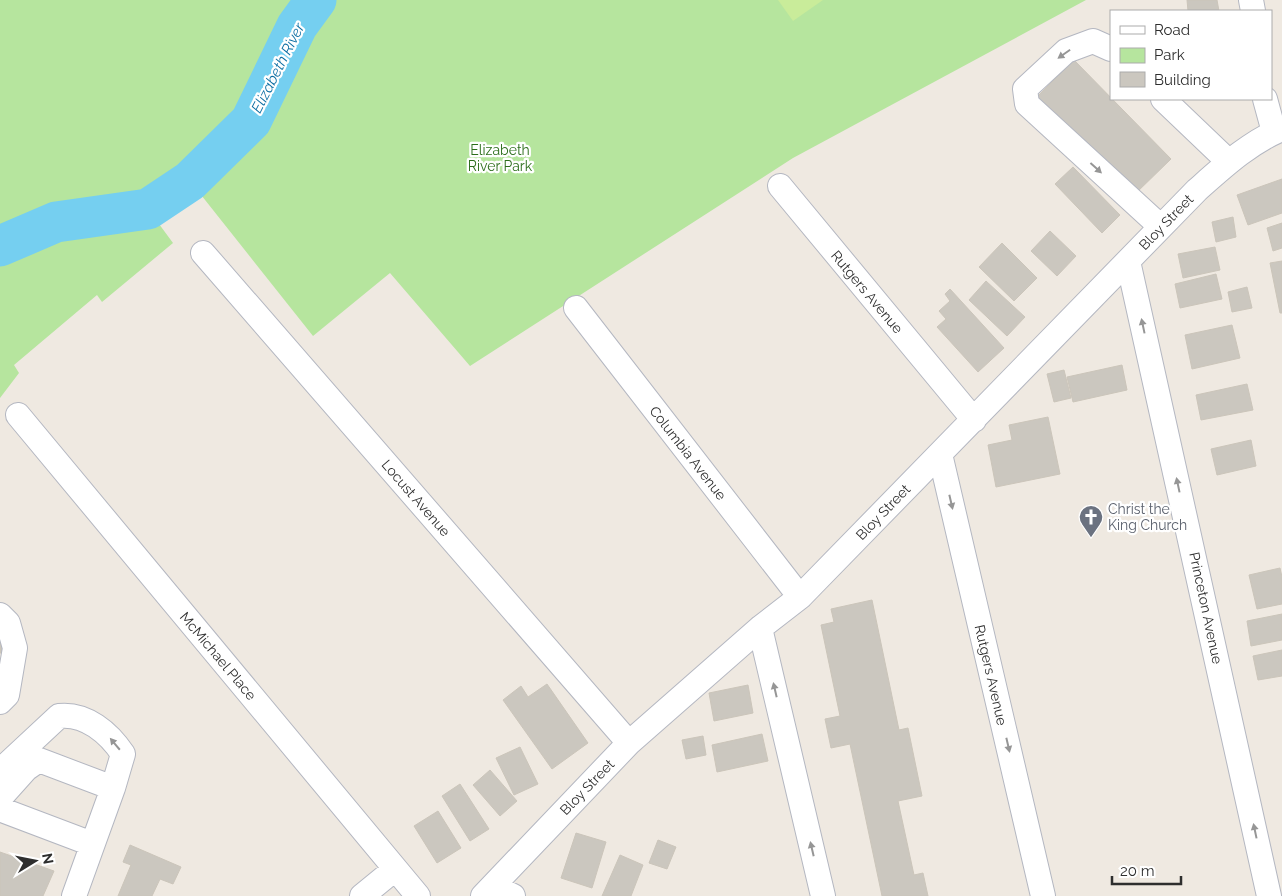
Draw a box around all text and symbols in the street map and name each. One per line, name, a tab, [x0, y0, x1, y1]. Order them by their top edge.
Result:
legend	[1110, 10, 1272, 100]
water label: Elizabeth River	[248, 19, 309, 116]
text: Road	[1154, 21, 1190, 39]
text: Park	[1154, 46, 1185, 64]
one-way arrow	[1057, 49, 1071, 59]
text: Building	[1154, 71, 1211, 89]
park label: Elizabeth River Park	[468, 142, 533, 174]
one-way arrow	[1090, 162, 1102, 174]
street label: Bloy Street	[1136, 191, 1197, 253]
street label: Rutgers Avenue	[828, 248, 906, 336]
one-way arrow	[1139, 318, 1147, 334]
street label: Columbia Avenue	[646, 403, 730, 503]
street label: Locust Avenue	[378, 457, 454, 539]
one-way arrow	[1174, 477, 1182, 492]
street label: Bloy Street	[853, 481, 914, 543]
one-way arrow	[947, 494, 955, 509]
place label: Christ the King Church	[1108, 501, 1187, 533]
church icon: Christ the King Church	[1078, 504, 1104, 538]
street label: Princeton Avenue	[1186, 551, 1226, 665]
street label: McMichael Place	[177, 609, 259, 703]
street label: Rutgers Avenue	[972, 623, 1010, 727]
one-way arrow	[771, 683, 779, 698]
one-way arrow	[110, 738, 121, 751]
one-way arrow	[1004, 738, 1012, 753]
street label: Bloy Street	[557, 756, 618, 818]
one-way arrow	[1251, 824, 1259, 839]
north arrow	[10, 836, 60, 886]
one-way arrow	[808, 841, 816, 856]
text: N	[39, 852, 57, 865]
scale bar	[1112, 854, 1181, 886]
text: 20 m	[1120, 862, 1155, 880]

